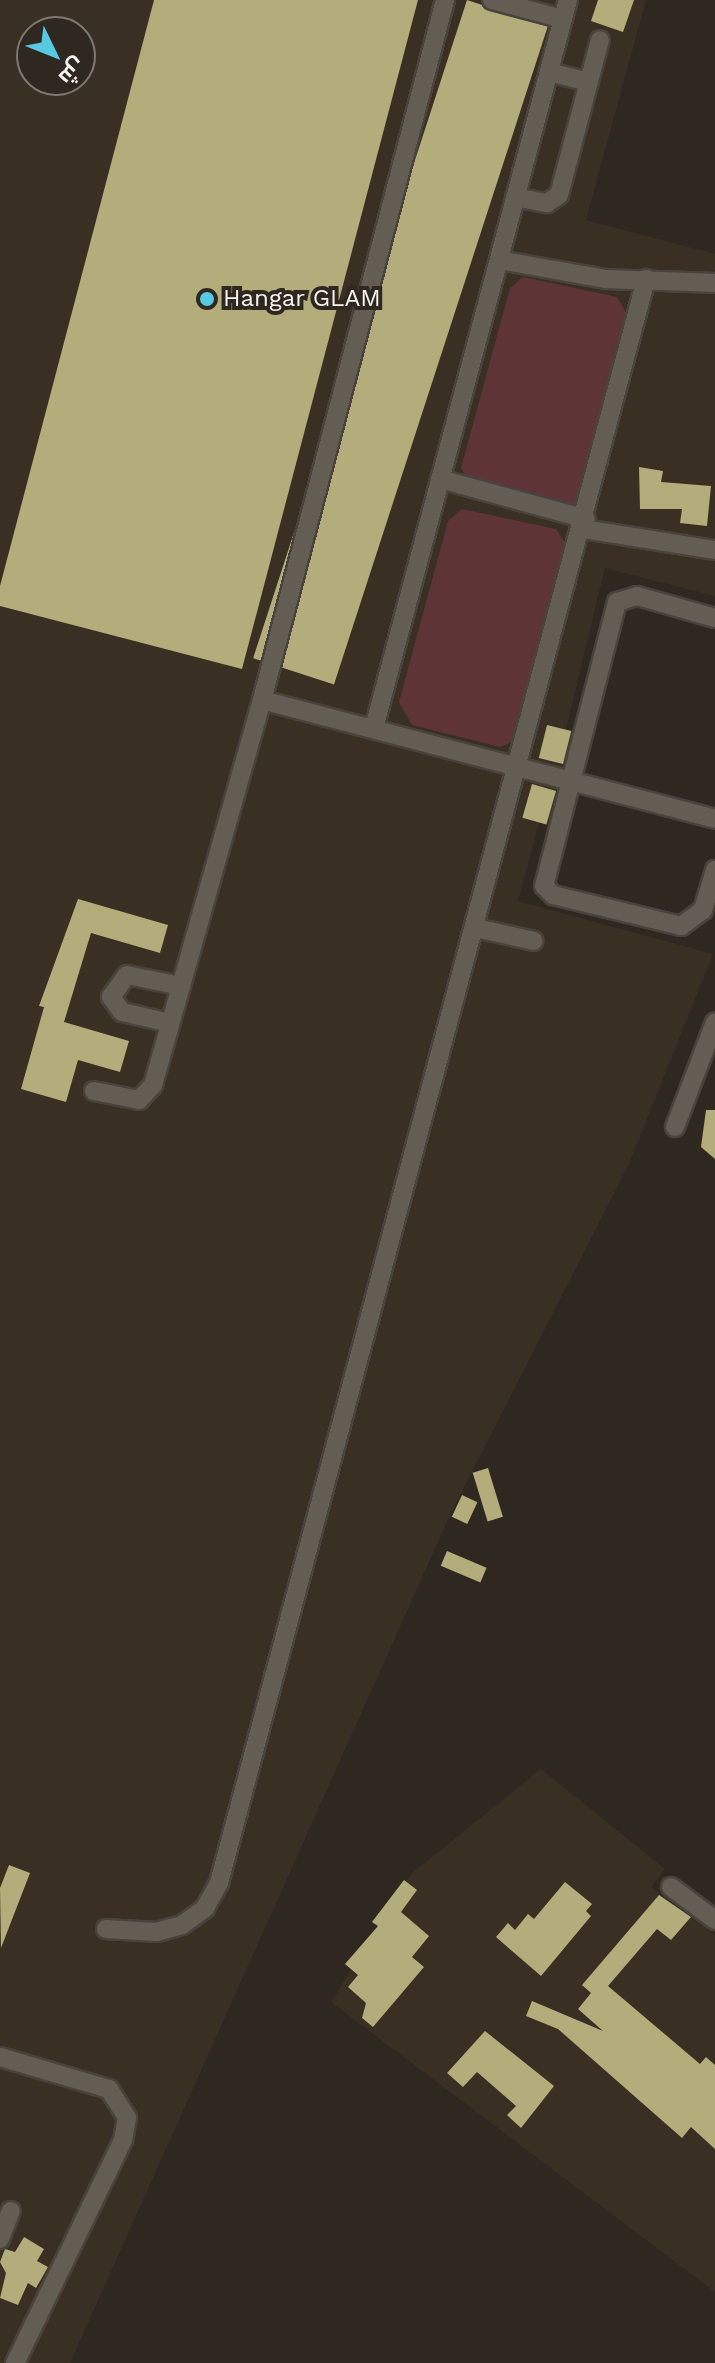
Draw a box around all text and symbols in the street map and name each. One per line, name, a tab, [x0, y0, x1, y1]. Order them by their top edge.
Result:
north arrow	[16, 16, 96, 96]
text: ش	[54, 52, 91, 90]
place label: Hangar GLAM	[223, 285, 381, 313]
marker: Hangar GLAM	[198, 290, 216, 308]

